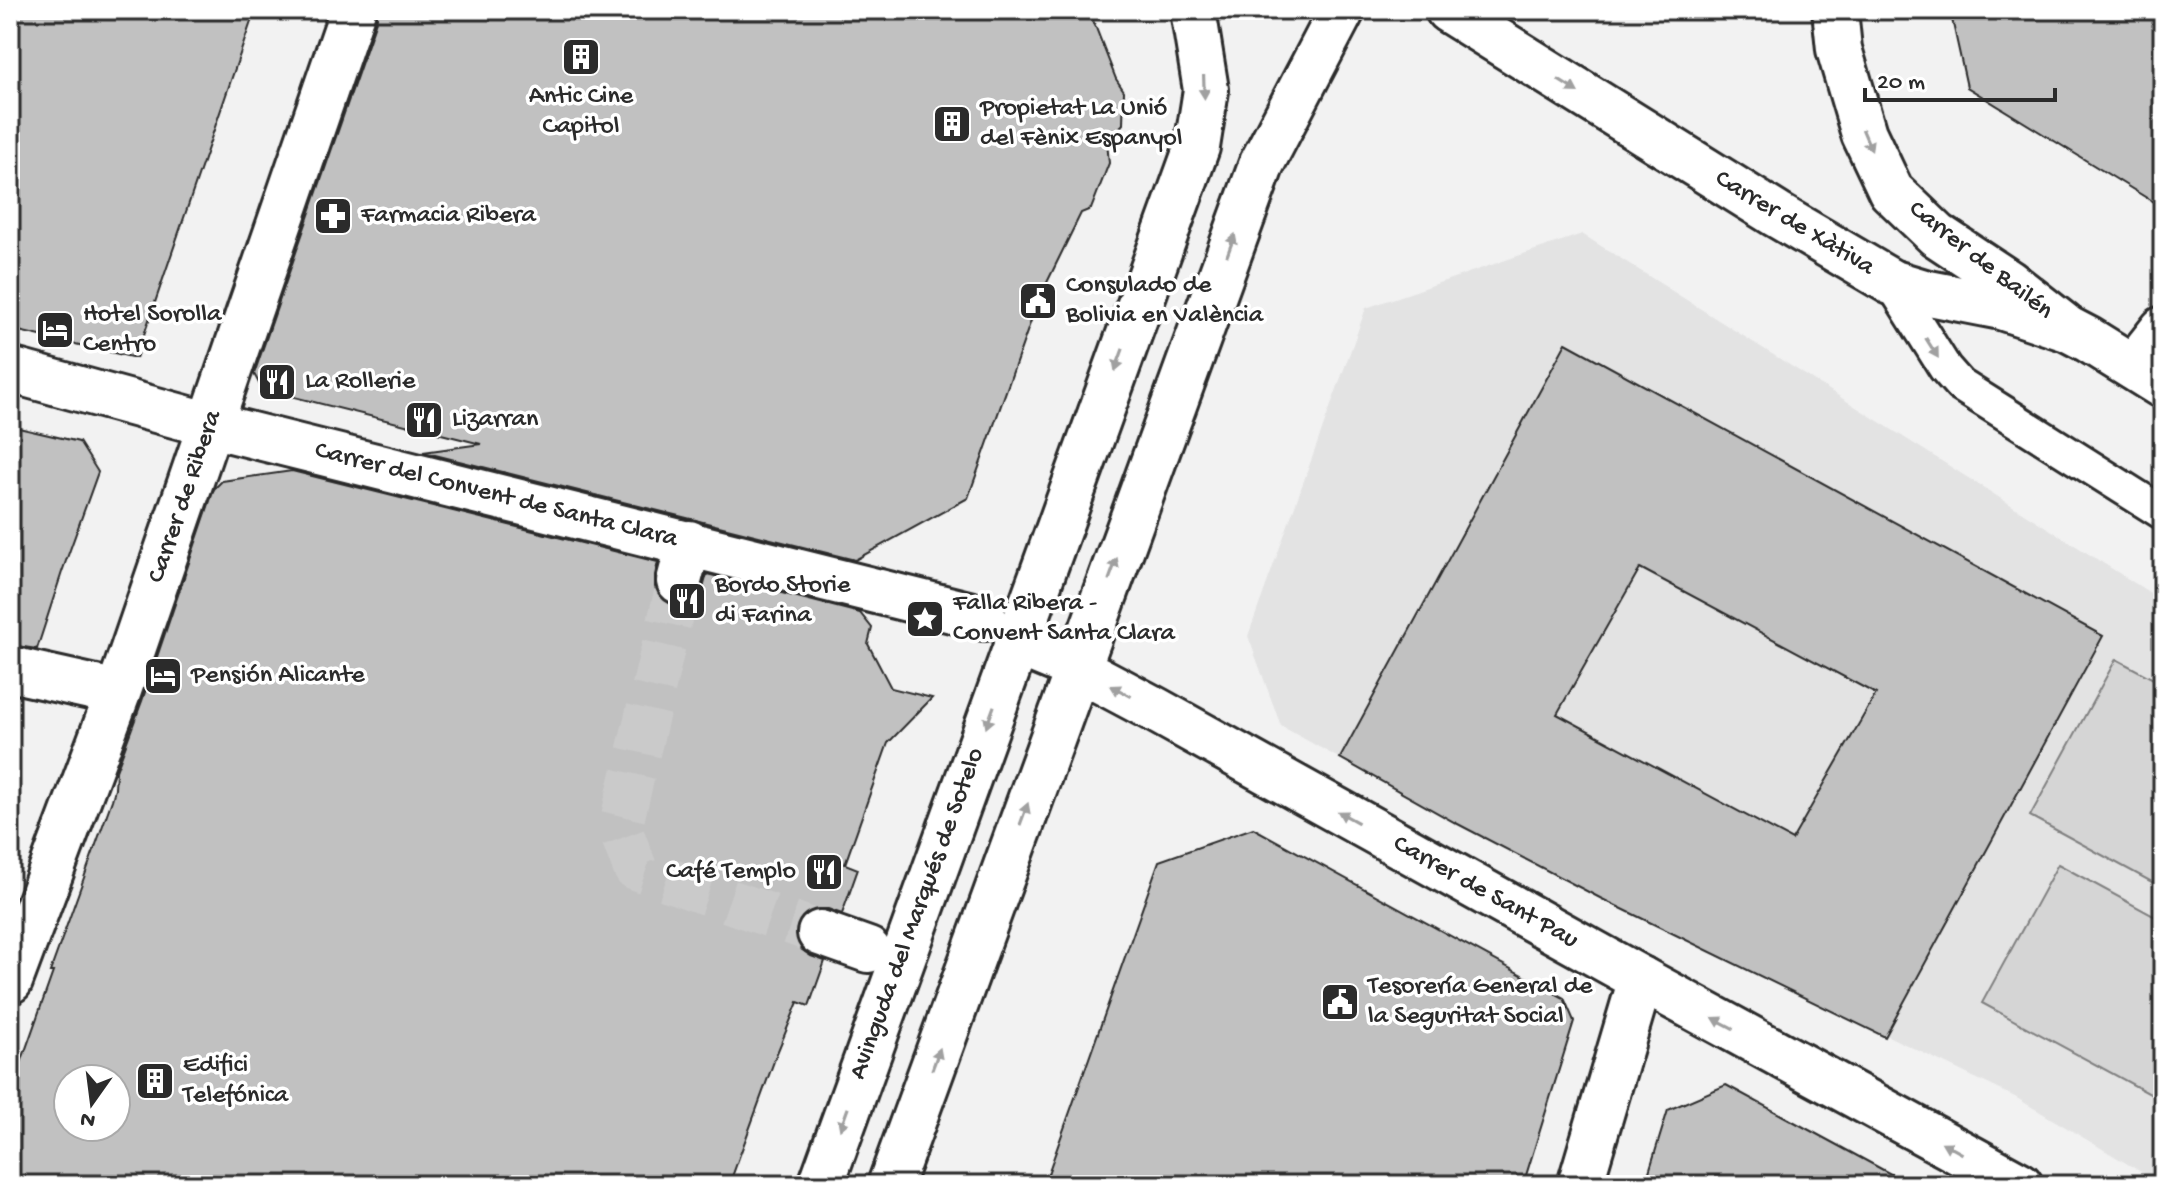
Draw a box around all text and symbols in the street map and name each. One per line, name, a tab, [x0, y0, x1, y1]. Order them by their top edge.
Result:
building icon: Antic Cine Capitol	[560, 36, 602, 78]
scale bar	[1865, 52, 2055, 102]
text: 20 m	[1877, 69, 1925, 98]
one-way arrow	[1198, 75, 1211, 100]
one-way arrow	[1557, 79, 1579, 93]
place label: Antic Cine Capitol	[529, 82, 634, 143]
place label: Propietat La Unió del Fènix Espanyol	[979, 94, 1182, 155]
building icon: Propietat La Unió del Fènix Espanyol	[931, 103, 973, 145]
one-way arrow	[1860, 128, 1873, 151]
street label: Carrer de Xàtiva	[1708, 164, 1881, 285]
pharmacy icon: Farmacia Ribera	[312, 195, 354, 237]
street label: Carrer de Bailén	[1901, 195, 2059, 328]
place label: Farmacia Ribera	[360, 201, 538, 232]
one-way arrow	[1225, 233, 1238, 257]
place label: Consulado de Bolivia en València	[1065, 271, 1265, 332]
public building icon: Consulado de Bolivia en València	[1017, 280, 1059, 322]
place label: Hotel Sorolla Centro	[83, 300, 223, 361]
hotel icon: Hotel Sorolla Centro	[34, 309, 76, 351]
one-way arrow	[1925, 337, 1940, 358]
one-way arrow	[1113, 349, 1125, 373]
restaurant icon: La Rollerie	[256, 361, 298, 403]
place label: La Rollerie	[305, 367, 416, 398]
restaurant icon: Lizarran	[403, 399, 445, 441]
street label: Carrer de Ribera	[142, 405, 231, 587]
place label: Lizarran	[452, 405, 539, 436]
street label: Carrer del Convent de Santa Clara	[311, 436, 682, 557]
one-way arrow	[1108, 556, 1120, 580]
place label: Bordo Storie di Farina	[714, 571, 851, 632]
restaurant icon: Bordo Storie di Farina	[666, 580, 708, 622]
place label: Falla Ribera - Convent Santa Clara	[952, 589, 1176, 650]
place icon: Falla Ribera - Convent Santa Clara	[904, 598, 946, 640]
hotel icon: Pensión Alicante	[142, 655, 184, 697]
place label: Pensión Alicante	[190, 661, 365, 692]
one-way arrow	[1109, 685, 1132, 698]
one-way arrow	[983, 705, 995, 729]
street label: Avinguda del Marqués de Sotelo	[844, 744, 992, 1084]
one-way arrow	[1018, 802, 1031, 826]
one-way arrow	[1337, 810, 1360, 823]
street label: Carrer de Sant Pau	[1387, 829, 1583, 957]
restaurant icon: Café Templo	[803, 851, 845, 893]
place label: Café Templo	[666, 857, 796, 888]
place label: Tesorería General de la Seguritat Social	[1366, 972, 1593, 1033]
public building icon: Tesorería General de la Seguritat Social	[1319, 981, 1361, 1023]
one-way arrow	[1712, 1017, 1734, 1031]
one-way arrow	[930, 1047, 943, 1071]
place label: Edifici Telefónica	[181, 1051, 290, 1112]
building icon: Edifici Telefónica	[134, 1060, 176, 1102]
north arrow	[52, 1063, 132, 1143]
text: N	[78, 1104, 98, 1133]
one-way arrow	[838, 1107, 850, 1131]
one-way arrow	[1940, 1141, 1963, 1154]

